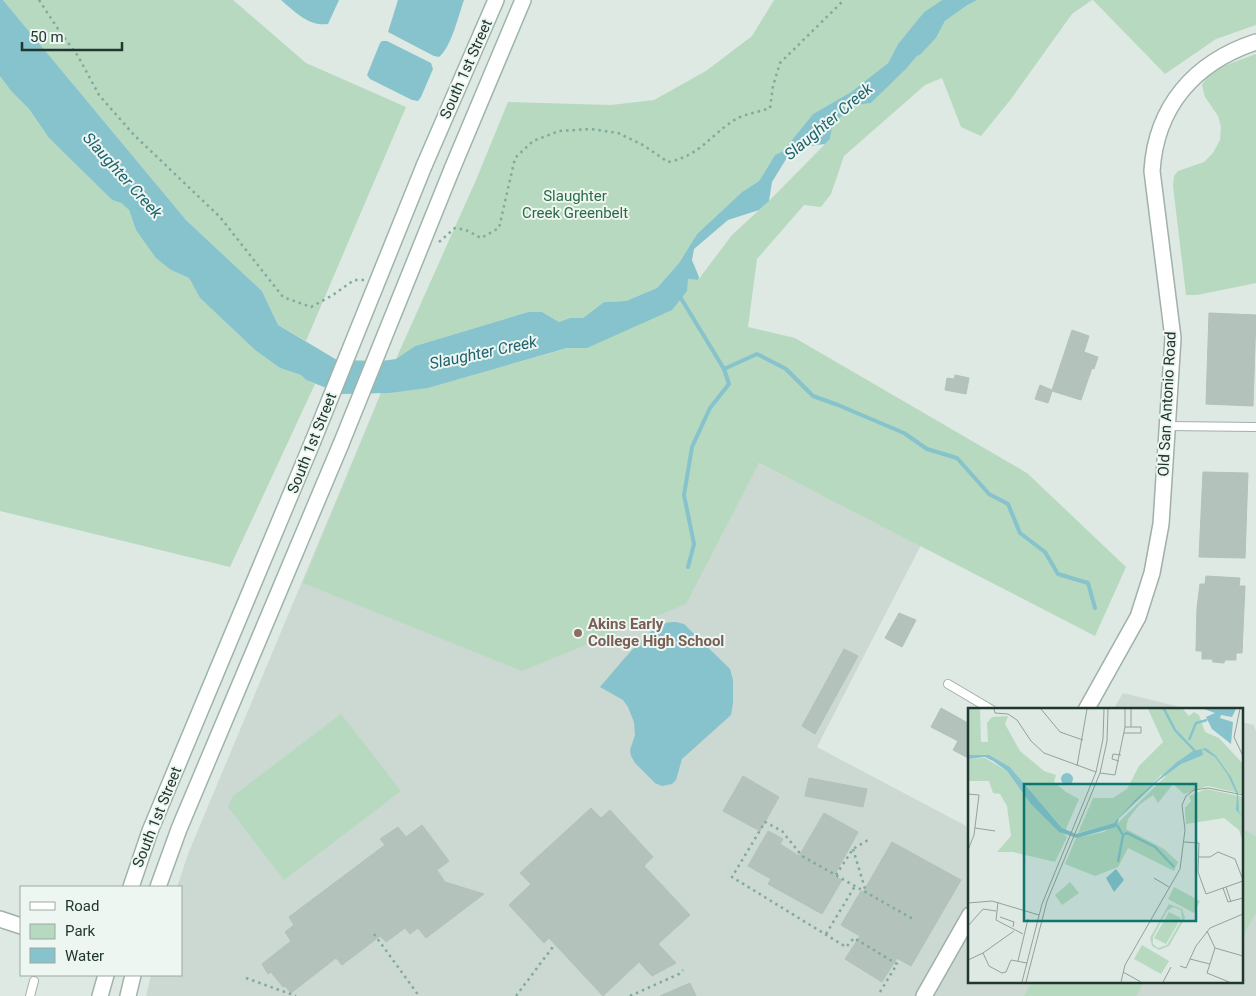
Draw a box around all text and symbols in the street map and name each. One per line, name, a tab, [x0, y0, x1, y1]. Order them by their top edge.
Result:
street label: South 1st Street	[436, 16, 496, 122]
scale bar	[22, 20, 122, 52]
text: 50 m	[30, 28, 64, 46]
water label: Slaughter Creek	[780, 78, 877, 164]
water label: Slaughter Creek	[79, 128, 167, 223]
park label: Slaughter Creek Greenbelt	[522, 187, 628, 222]
street label: Old San Antonio Road	[1154, 331, 1180, 477]
water label: Slaughter Creek	[428, 332, 540, 373]
street label: South 1st Street	[284, 390, 340, 496]
place label: Akins Early College High School	[588, 615, 724, 650]
marker: Akins Early College High School	[572, 627, 584, 639]
inset map	[968, 708, 1244, 984]
street label: South 1st Street	[129, 764, 185, 870]
legend	[20, 886, 182, 976]
text: Road	[65, 897, 99, 915]
text: Park	[65, 922, 96, 940]
text: Water	[65, 947, 104, 965]

